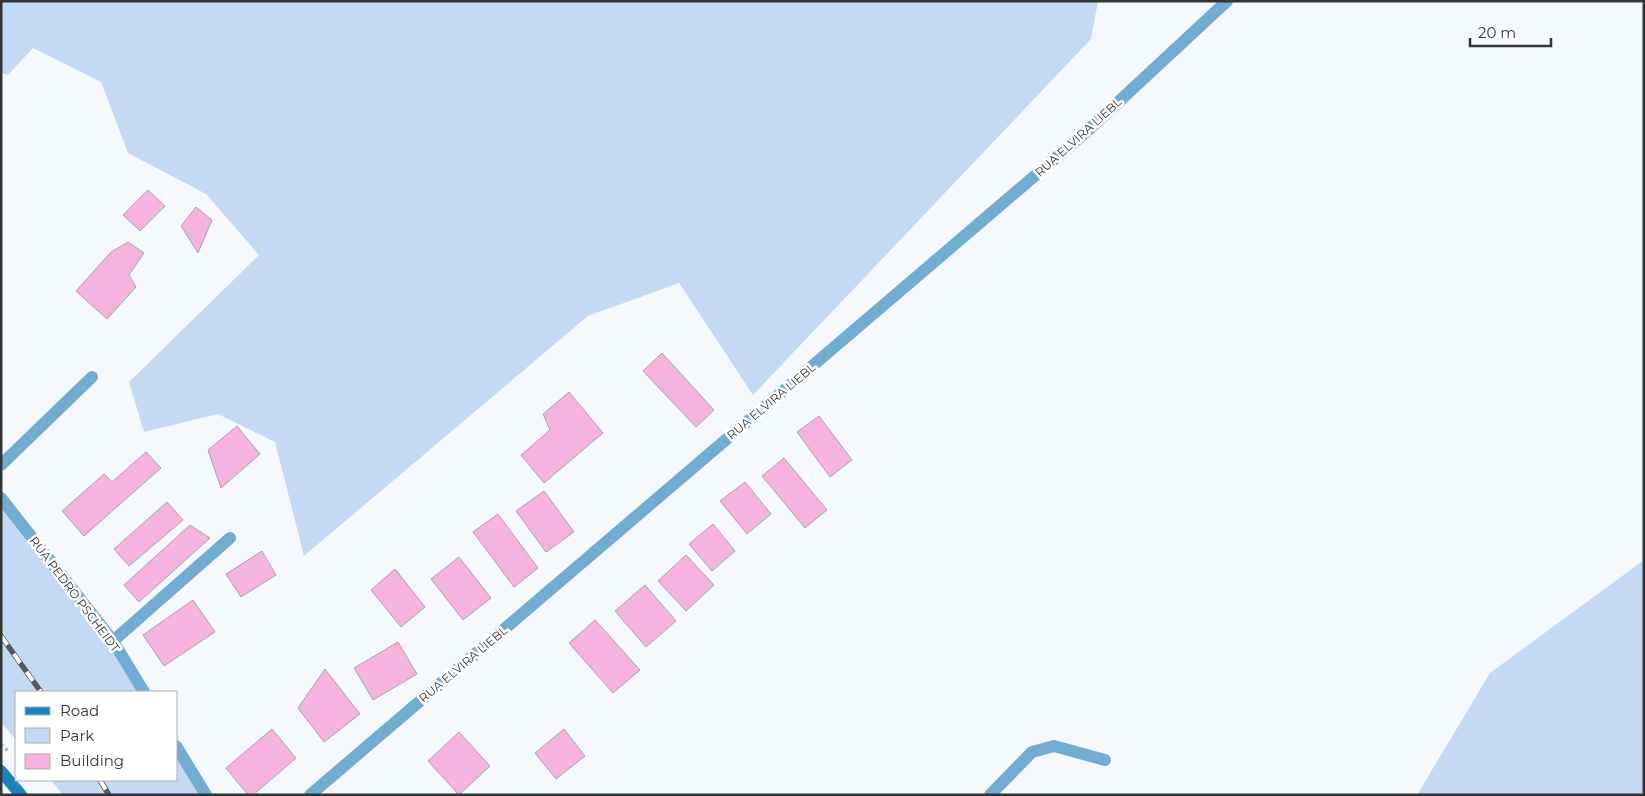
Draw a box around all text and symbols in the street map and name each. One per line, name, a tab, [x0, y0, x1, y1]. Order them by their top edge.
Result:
scale bar	[1470, 15, 1551, 47]
text: 20 m	[1478, 23, 1516, 42]
street label: RUA ELVIRA LIEBL	[1032, 94, 1124, 180]
street label: RUA ELVIRA LIEBL	[724, 359, 818, 443]
street label: RUA PEDRO PSCHEIDT	[27, 533, 123, 655]
street label: RUA ELVIRA LIEBL	[416, 622, 510, 706]
legend	[15, 691, 178, 781]
text: Road	[60, 701, 99, 720]
text: Park	[60, 726, 94, 745]
text: Building	[60, 751, 124, 770]

